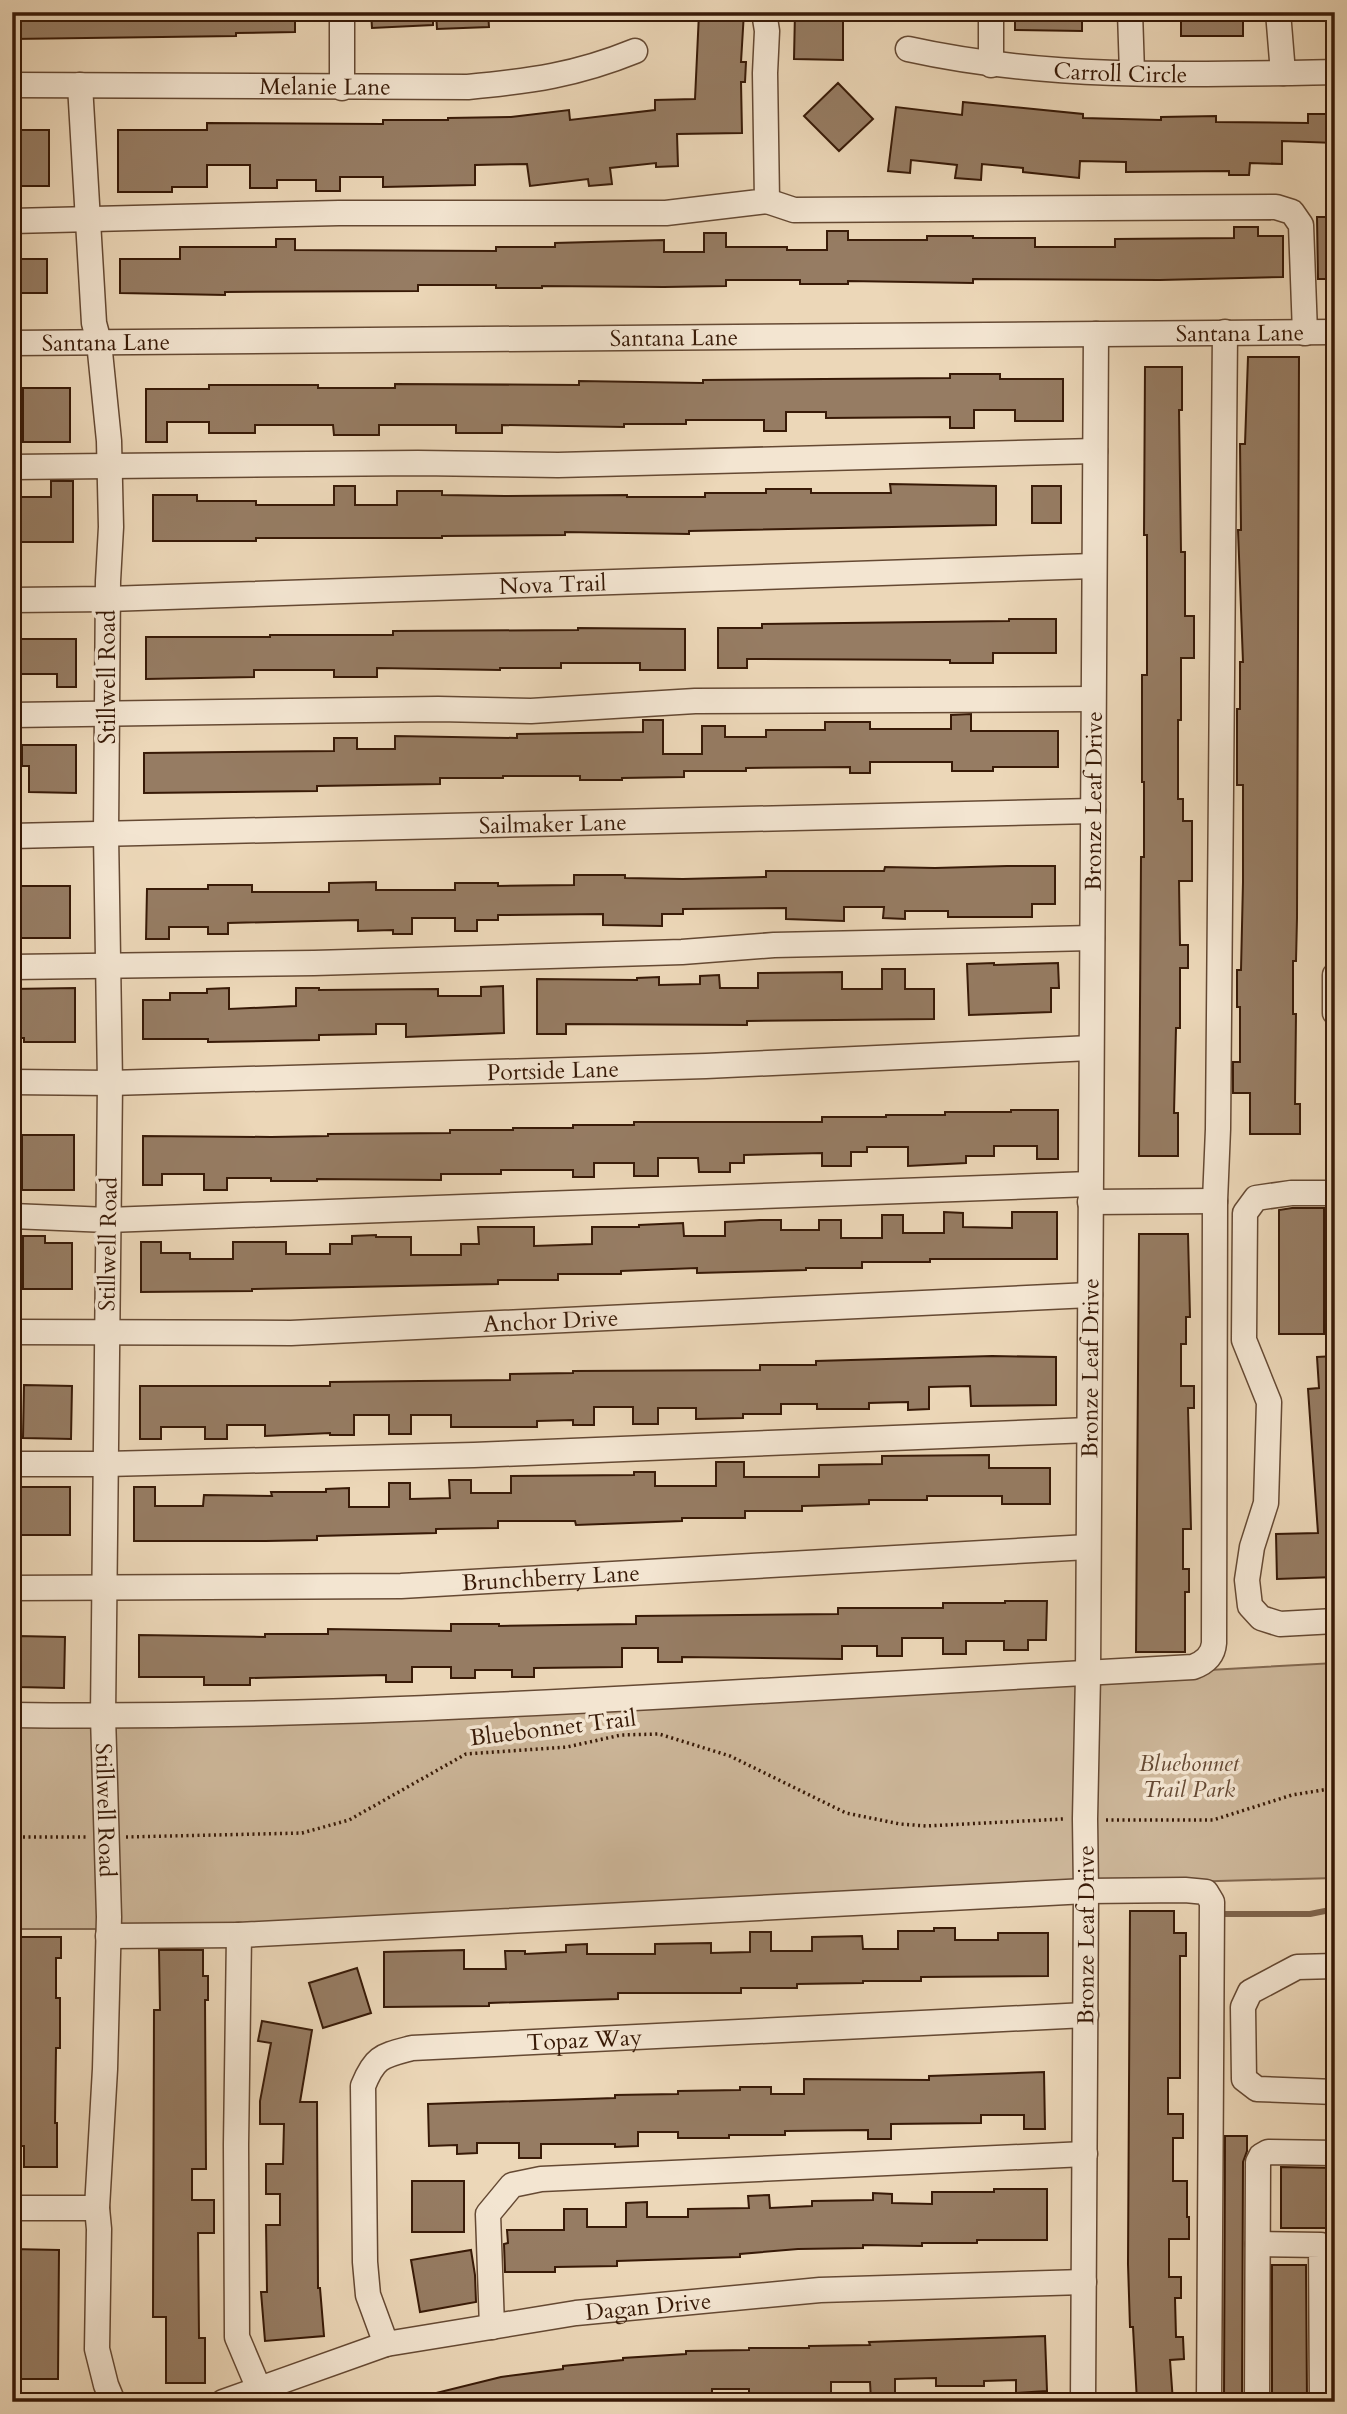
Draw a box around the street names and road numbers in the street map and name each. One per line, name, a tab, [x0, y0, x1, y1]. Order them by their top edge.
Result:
street label: Carroll Circle	[1052, 54, 1187, 90]
street label: Melanie Lane	[259, 71, 391, 102]
street label: Santana Lane	[1176, 317, 1304, 349]
street label: Santana Lane	[610, 321, 738, 354]
street label: Santana Lane	[42, 326, 170, 358]
street label: Nova Trail	[499, 567, 607, 601]
street label: Stillwell Road	[92, 609, 123, 744]
street label: Bronze Leaf Drive	[1077, 711, 1109, 891]
street label: Sailmaker Lane	[479, 806, 627, 841]
street label: Portside Lane	[486, 1053, 619, 1088]
street label: Stillwell Road	[91, 1176, 125, 1311]
street label: Bronze Leaf Drive	[1074, 1278, 1106, 1458]
street label: Anchor Drive	[482, 1302, 619, 1339]
street label: Brunchberry Lane	[461, 1557, 641, 1598]
street label: Bluebonnet Trail	[468, 1702, 638, 1754]
street label: Stillwell Road	[88, 1743, 123, 1879]
street label: Bronze Leaf Drive	[1070, 1845, 1102, 2025]
street label: Topaz Way	[526, 2021, 643, 2058]
street label: Dagan Drive	[584, 2285, 713, 2328]

